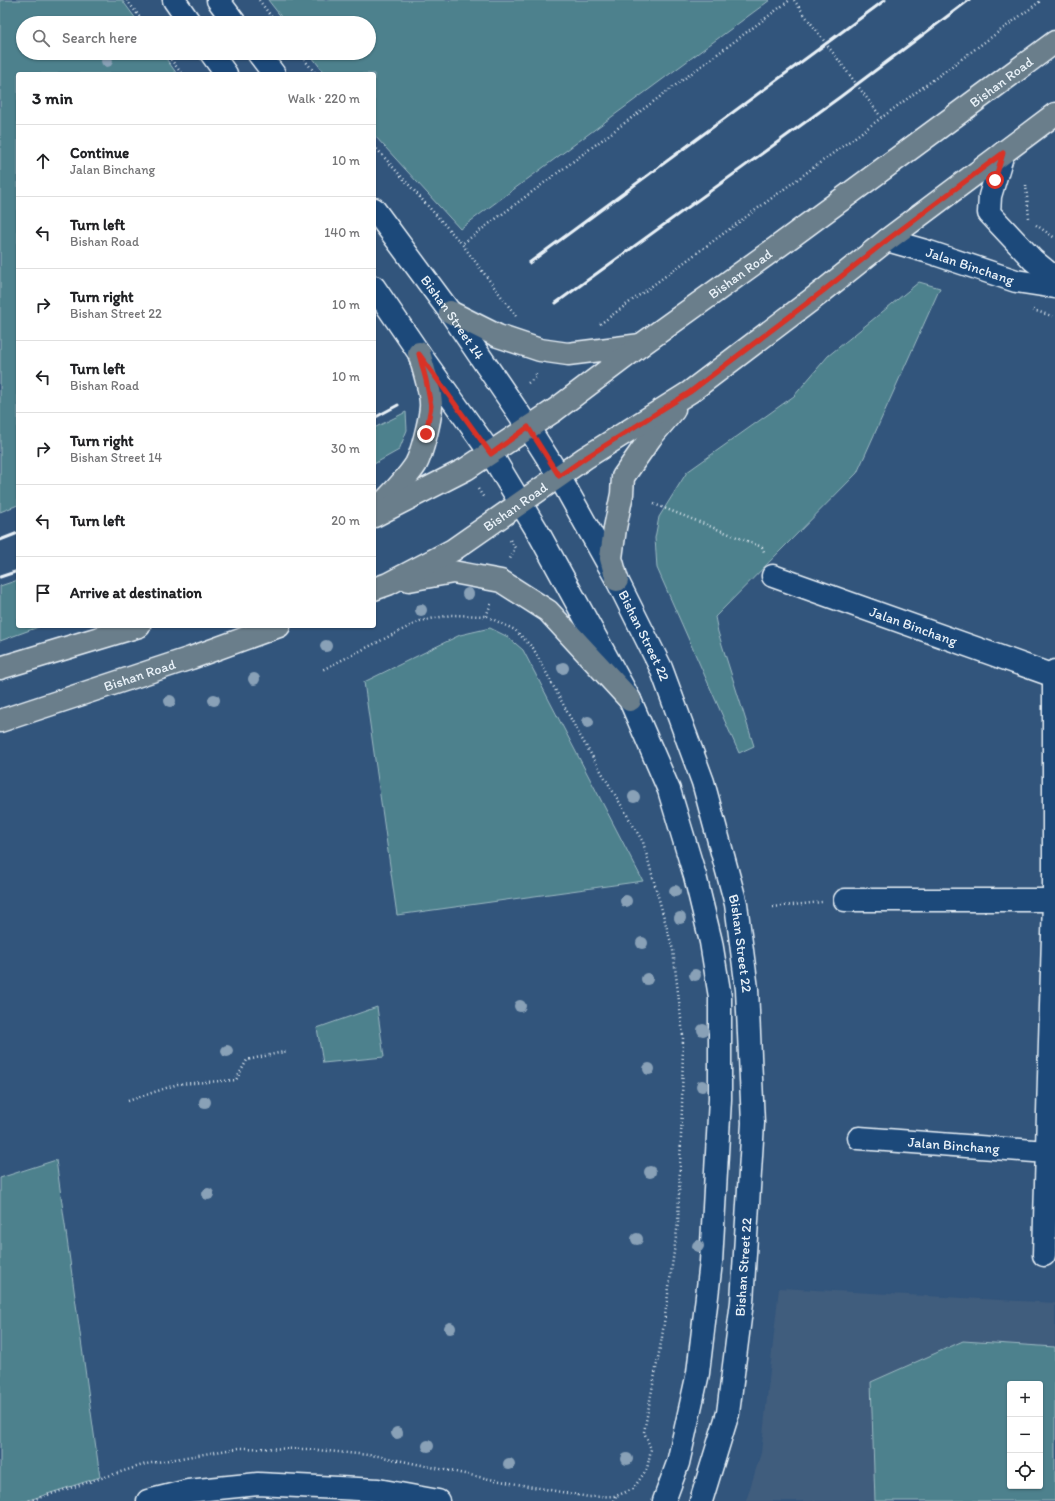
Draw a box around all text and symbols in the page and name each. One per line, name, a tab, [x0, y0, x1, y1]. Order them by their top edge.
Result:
search box	[16, 16, 376, 60]
icon: search	[30, 27, 52, 49]
text: Search here	[62, 29, 137, 47]
street label: Bishan Road	[966, 53, 1037, 111]
text: 3 min	[32, 88, 73, 108]
text: Walk · 220 m	[288, 91, 360, 106]
text: Continue	[70, 144, 129, 162]
icon: ahead	[32, 150, 54, 172]
text: 10 m	[332, 153, 360, 168]
text: Jalan Binchang	[70, 162, 155, 177]
route start	[986, 171, 1004, 189]
text: Turn left	[70, 216, 125, 234]
icon: left	[32, 222, 54, 244]
text: 140 m	[324, 225, 360, 240]
text: Bishan Road	[70, 234, 139, 249]
street label: Jalan Binchang	[924, 244, 1017, 289]
street label: Bishan Road	[705, 245, 776, 303]
street label: Bishan Street 14	[417, 272, 488, 364]
text: Turn right	[70, 288, 134, 306]
icon: right	[32, 294, 54, 316]
text: 10 m	[332, 297, 360, 312]
text: Bishan Street 22	[70, 306, 162, 321]
text: Turn left	[70, 360, 125, 378]
icon: left	[32, 366, 54, 388]
text: 10 m	[332, 369, 360, 384]
text: Bishan Road	[70, 378, 139, 393]
route end	[417, 425, 435, 443]
text: Turn right	[70, 432, 134, 450]
icon: right	[32, 438, 54, 460]
text: 30 m	[331, 441, 360, 456]
text: Bishan Street 14	[70, 450, 162, 465]
street label: Bishan Road	[480, 479, 551, 535]
icon: left	[32, 510, 54, 532]
text: Turn left	[70, 512, 125, 530]
text: 20 m	[331, 513, 360, 528]
icon: arrive	[32, 582, 54, 604]
text: Arrive at destination	[70, 584, 202, 602]
street label: Bishan Street 22	[615, 588, 673, 684]
street label: Jalan Binchang	[867, 603, 960, 650]
street label: Bishan Road	[102, 656, 178, 695]
street label: Bishan Street 22	[725, 892, 755, 994]
street label: Jalan Binchang	[907, 1134, 1001, 1158]
street label: Bishan Street 22	[732, 1216, 755, 1317]
map controls	[1007, 1381, 1043, 1489]
button: +	[1007, 1381, 1043, 1417]
button: −	[1007, 1417, 1043, 1453]
button: locate	[1007, 1453, 1043, 1489]

